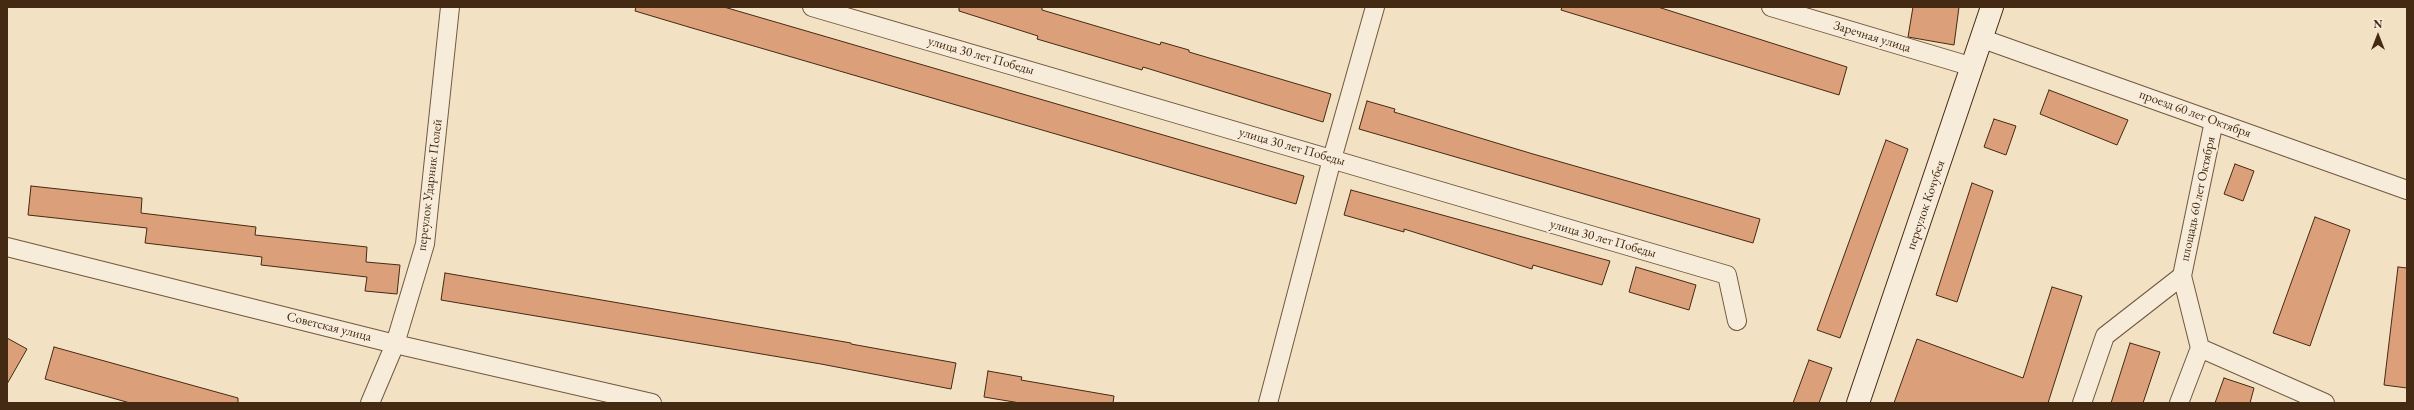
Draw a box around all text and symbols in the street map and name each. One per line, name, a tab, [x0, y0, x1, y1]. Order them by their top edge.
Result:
north arrow	[2358, 16, 2398, 56]
text: N	[2374, 17, 2382, 31]
street label: Заречная улица	[1831, 18, 1913, 56]
street label: улица 30 лет Победы	[926, 33, 1036, 79]
street label: проезд 60 лет Октября	[2137, 87, 2253, 141]
street label: переулок Ударник Полей	[414, 118, 446, 252]
street label: улица 30 лет Победы	[1237, 124, 1347, 170]
street label: площадь 60 лет Октября	[2177, 135, 2219, 263]
street label: переулок Кочубея	[1903, 158, 1949, 252]
street label: улица 30 лет Победы	[1548, 216, 1658, 262]
street label: Советская улица	[285, 309, 373, 345]

